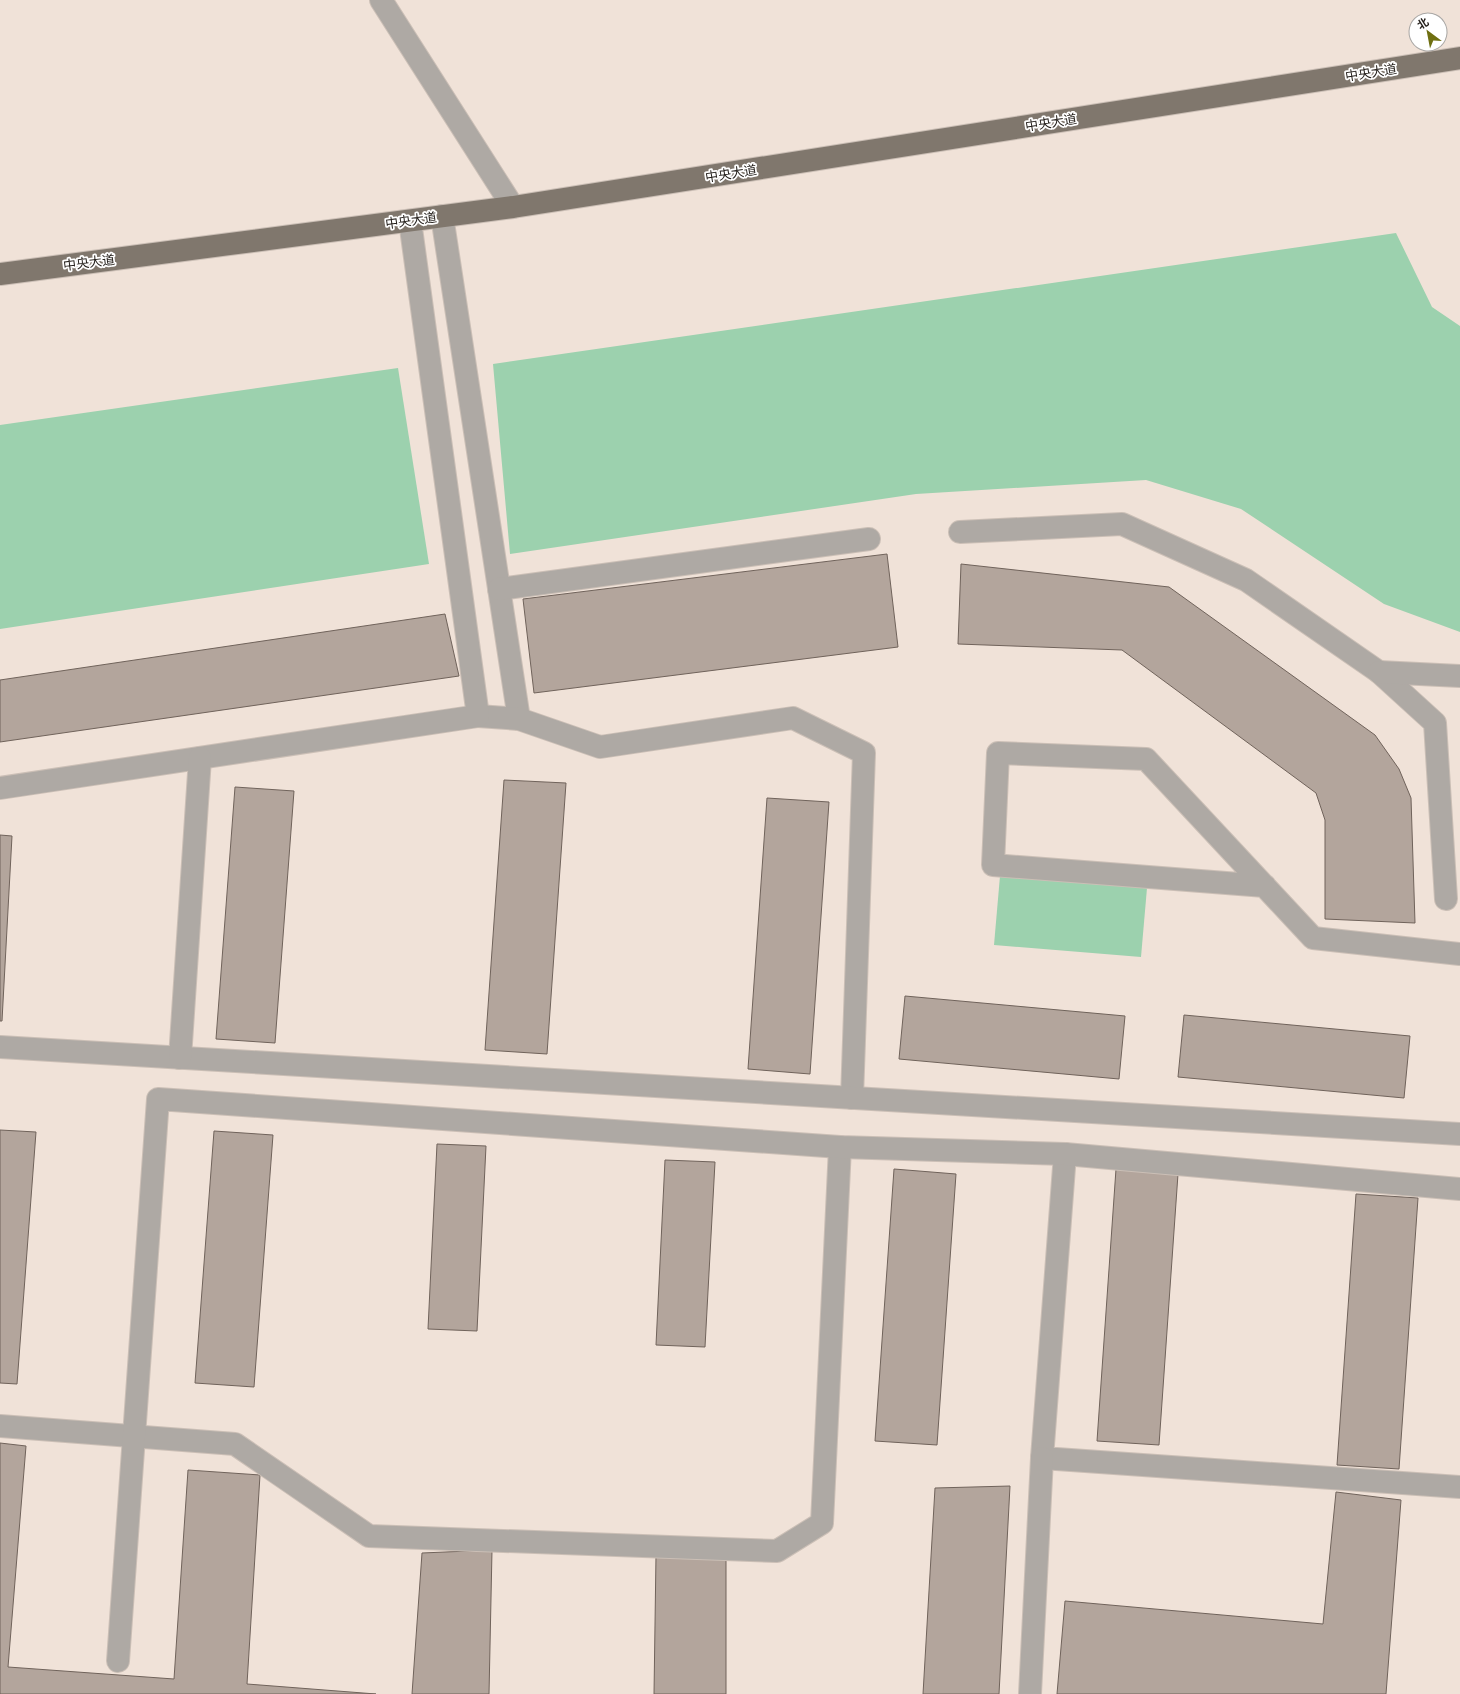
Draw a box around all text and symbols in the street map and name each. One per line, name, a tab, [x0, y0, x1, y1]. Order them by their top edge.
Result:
north arrow	[1408, 12, 1448, 52]
text: 北	[1415, 16, 1431, 32]
street label: 中央大道	[1344, 61, 1398, 84]
street label: 中央大道	[1024, 111, 1078, 134]
street label: 中央大道	[704, 162, 758, 185]
street label: 中央大道	[384, 209, 438, 232]
street label: 中央大道	[62, 252, 116, 273]

